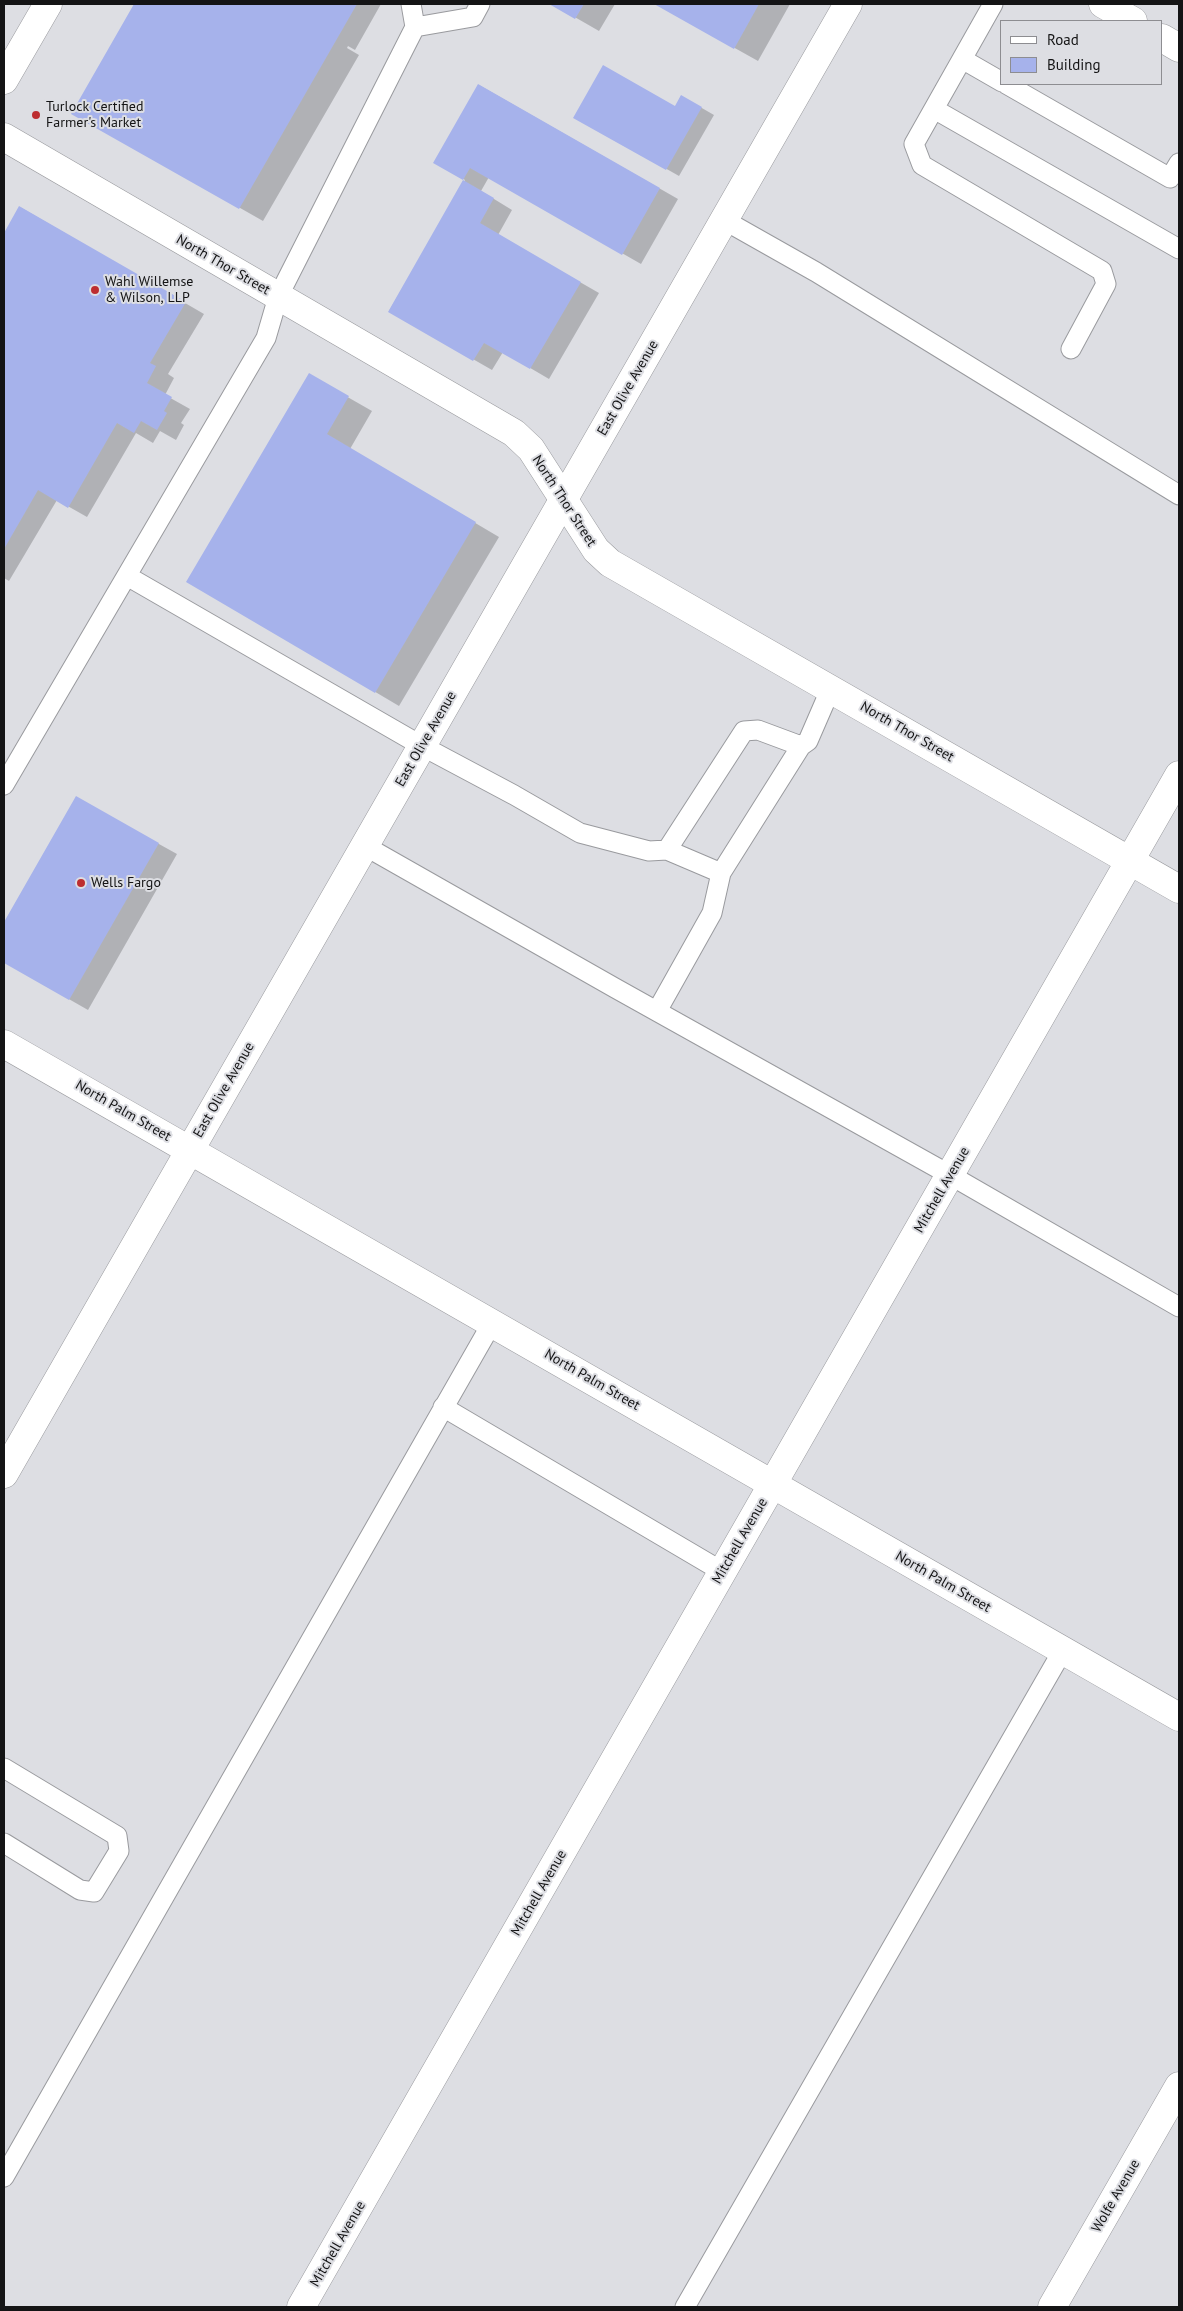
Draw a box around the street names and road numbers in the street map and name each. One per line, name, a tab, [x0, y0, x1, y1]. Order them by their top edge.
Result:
street label: North Thor Street	[173, 231, 273, 299]
street label: East Olive Avenue	[594, 337, 662, 439]
street label: North Thor Street	[528, 452, 600, 550]
street label: East Olive Avenue	[392, 688, 460, 790]
street label: North Thor Street	[857, 698, 957, 766]
street label: East Olive Avenue	[190, 1039, 258, 1141]
street label: North Palm Street	[72, 1077, 174, 1145]
street label: Mitchell Avenue	[911, 1144, 973, 1236]
street label: North Palm Street	[541, 1346, 643, 1414]
street label: Mitchell Avenue	[709, 1495, 771, 1587]
street label: North Palm Street	[892, 1548, 994, 1616]
street label: Mitchell Avenue	[508, 1847, 570, 1939]
street label: Wolfe Avenue	[1088, 2157, 1144, 2235]
street label: Mitchell Avenue	[307, 2198, 369, 2290]

